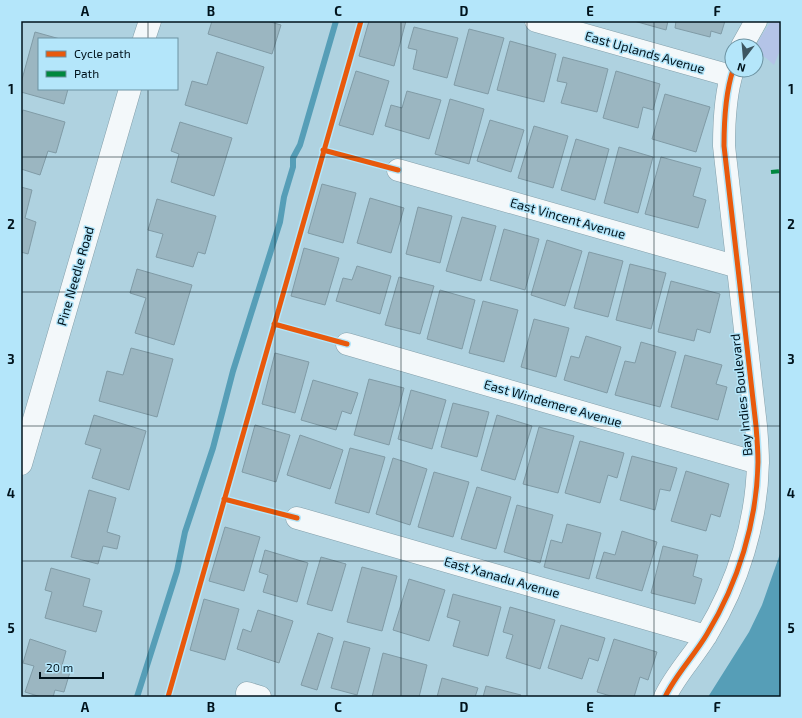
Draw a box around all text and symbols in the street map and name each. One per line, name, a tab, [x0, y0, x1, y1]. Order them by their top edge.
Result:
text: A	[81, 3, 90, 19]
text: B	[207, 3, 215, 19]
text: C	[334, 3, 342, 19]
text: D	[460, 3, 469, 19]
text: E	[586, 3, 594, 19]
text: F	[713, 3, 721, 19]
street label: East Uplands Avenue	[583, 27, 707, 77]
legend	[38, 38, 178, 90]
north arrow	[724, 38, 764, 78]
text: Cycle path	[74, 46, 131, 60]
text: N	[735, 61, 747, 75]
text: Path	[74, 66, 99, 80]
text: 1	[8, 81, 14, 97]
text: 1	[788, 81, 794, 97]
street label: East Vincent Avenue	[509, 194, 627, 242]
text: 2	[7, 216, 15, 232]
text: 2	[787, 216, 795, 232]
street label: Pine Needle Road	[53, 224, 97, 328]
street label: Bay Indies Boulevard	[727, 333, 755, 457]
text: 3	[7, 351, 15, 367]
text: 3	[787, 351, 795, 367]
street label: East Windemere Avenue	[482, 376, 624, 430]
text: 4	[7, 485, 15, 501]
text: 4	[787, 485, 795, 501]
street label: East Xanadu Avenue	[442, 553, 562, 601]
text: 5	[7, 620, 15, 636]
text: 5	[787, 620, 795, 636]
scale bar	[40, 654, 103, 680]
text: 20 m	[46, 660, 73, 674]
text: A	[81, 699, 90, 715]
text: B	[207, 699, 215, 715]
text: C	[334, 699, 342, 715]
text: D	[460, 699, 469, 715]
text: E	[586, 699, 594, 715]
text: F	[713, 699, 721, 715]

